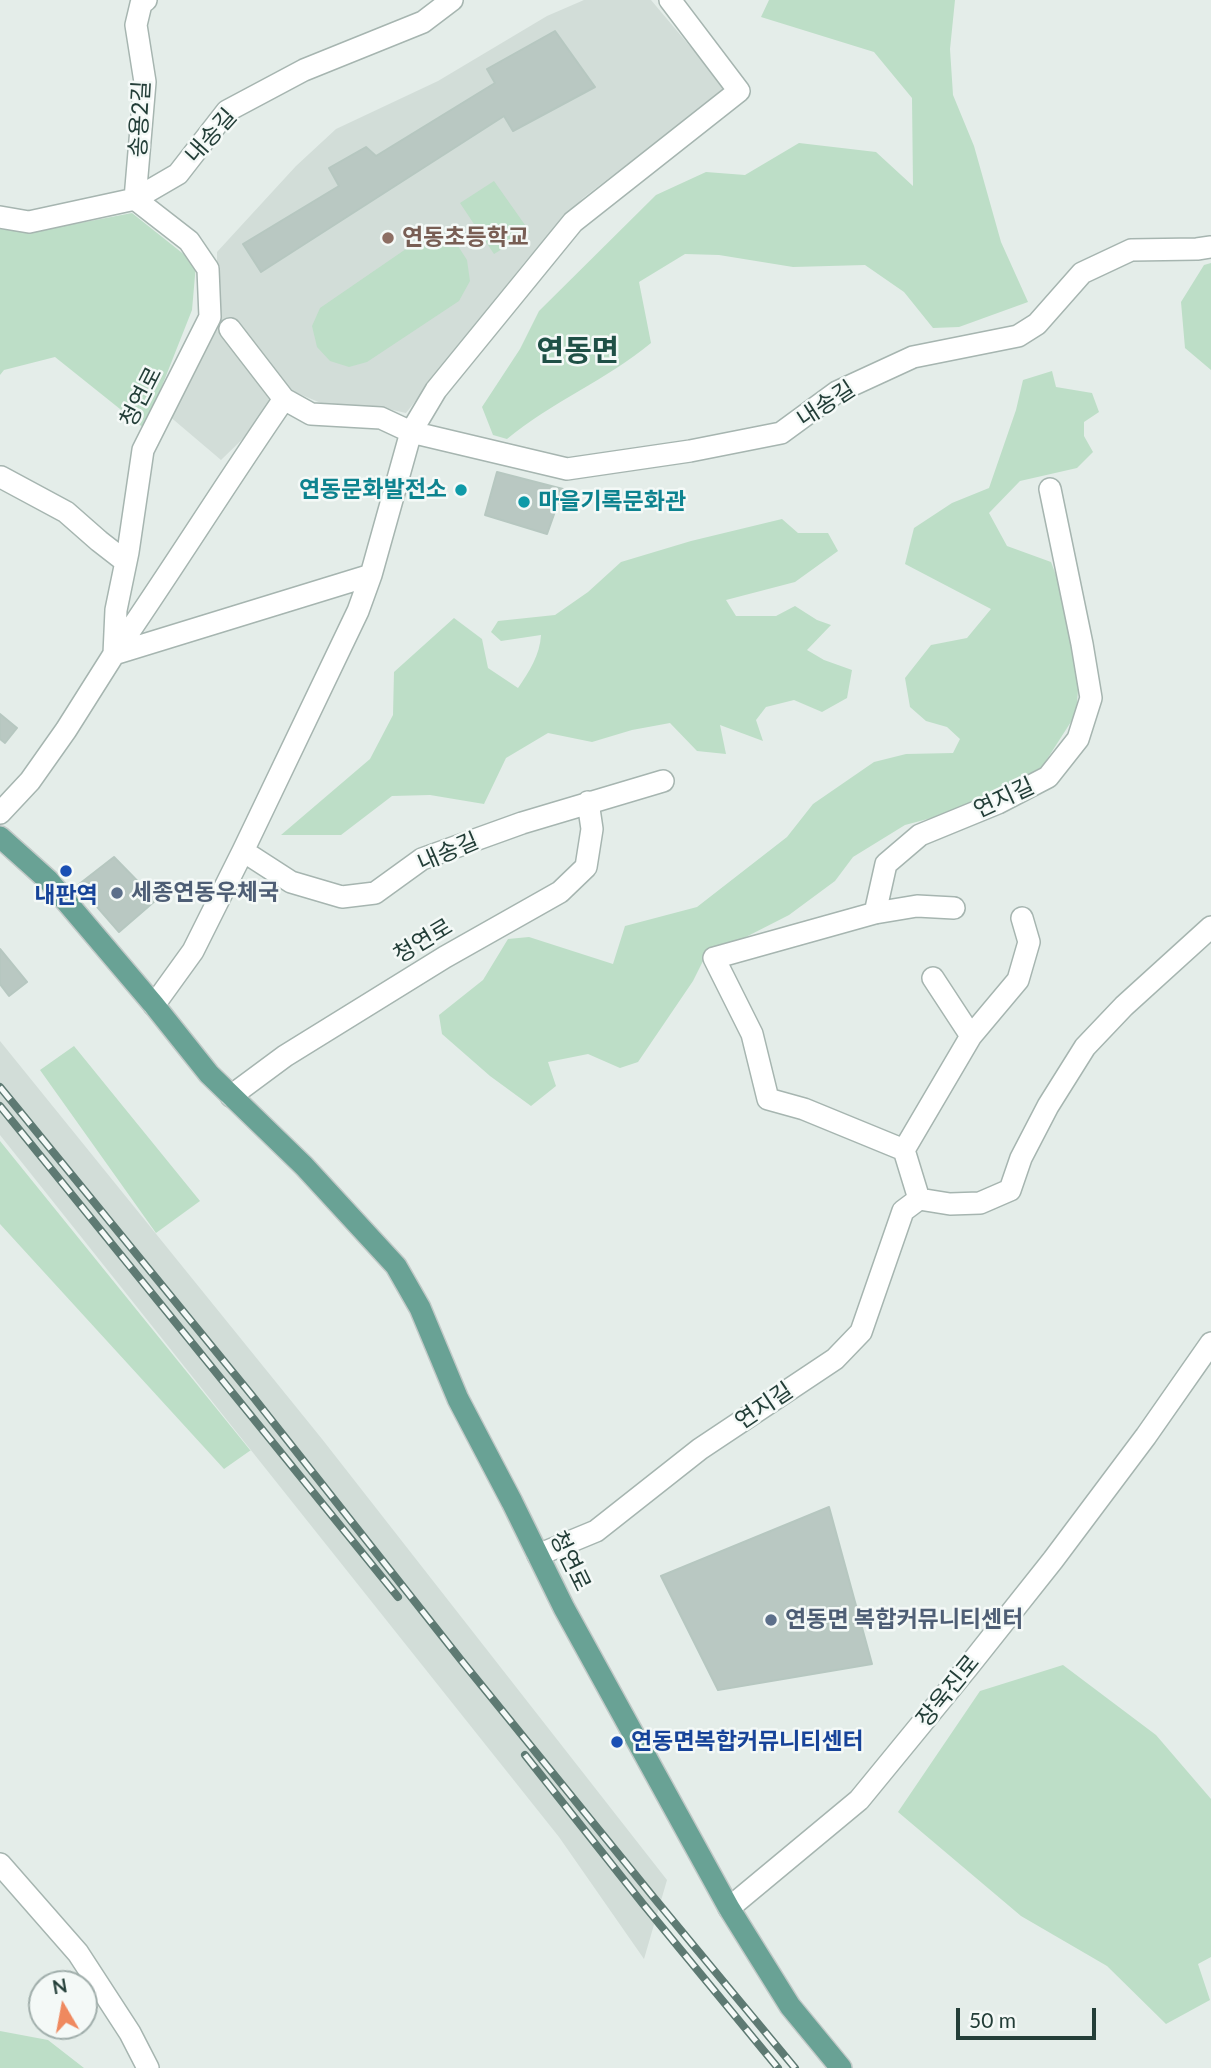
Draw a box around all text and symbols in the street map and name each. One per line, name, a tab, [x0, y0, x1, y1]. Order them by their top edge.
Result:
street label: 송용2길	[124, 80, 156, 158]
street label: 내송길	[180, 103, 242, 169]
place label: 연동초등학교	[402, 224, 529, 252]
marker: 연동초등학교	[380, 230, 396, 246]
district label: 연동면	[537, 333, 619, 369]
street label: 청연로	[114, 362, 168, 432]
street label: 내송길	[792, 375, 860, 433]
place label: 연동문화발전소	[299, 476, 447, 504]
marker: 연동문화발전소	[453, 482, 469, 498]
place label: 마을기록문화관	[538, 488, 686, 516]
marker: 마을기록문화관	[516, 494, 532, 510]
street label: 연지길	[969, 772, 1039, 824]
street label: 내송길	[413, 827, 483, 877]
marker: 내판역	[58, 863, 74, 879]
place label: 세종연동우체국	[131, 879, 279, 907]
place label: 내판역	[34, 882, 98, 910]
marker: 세종연동우체국	[109, 885, 125, 901]
street label: 청연로	[389, 913, 457, 969]
street label: 연지길	[730, 1377, 798, 1435]
street label: 청연로	[544, 1526, 596, 1596]
place label: 연동면 복합커뮤니티센터	[785, 1606, 1023, 1634]
marker: 연동면 복합커뮤니티센터	[763, 1612, 779, 1628]
street label: 장욱진로	[911, 1649, 985, 1733]
place label: 연동면복합커뮤니티센터	[631, 1728, 864, 1756]
marker: 연동면복합커뮤니티센터	[609, 1734, 625, 1750]
north arrow	[28, 1970, 98, 2040]
text: N	[50, 1973, 69, 1998]
scale bar	[959, 1994, 1099, 2038]
text: 50 m	[969, 2007, 1016, 2032]

